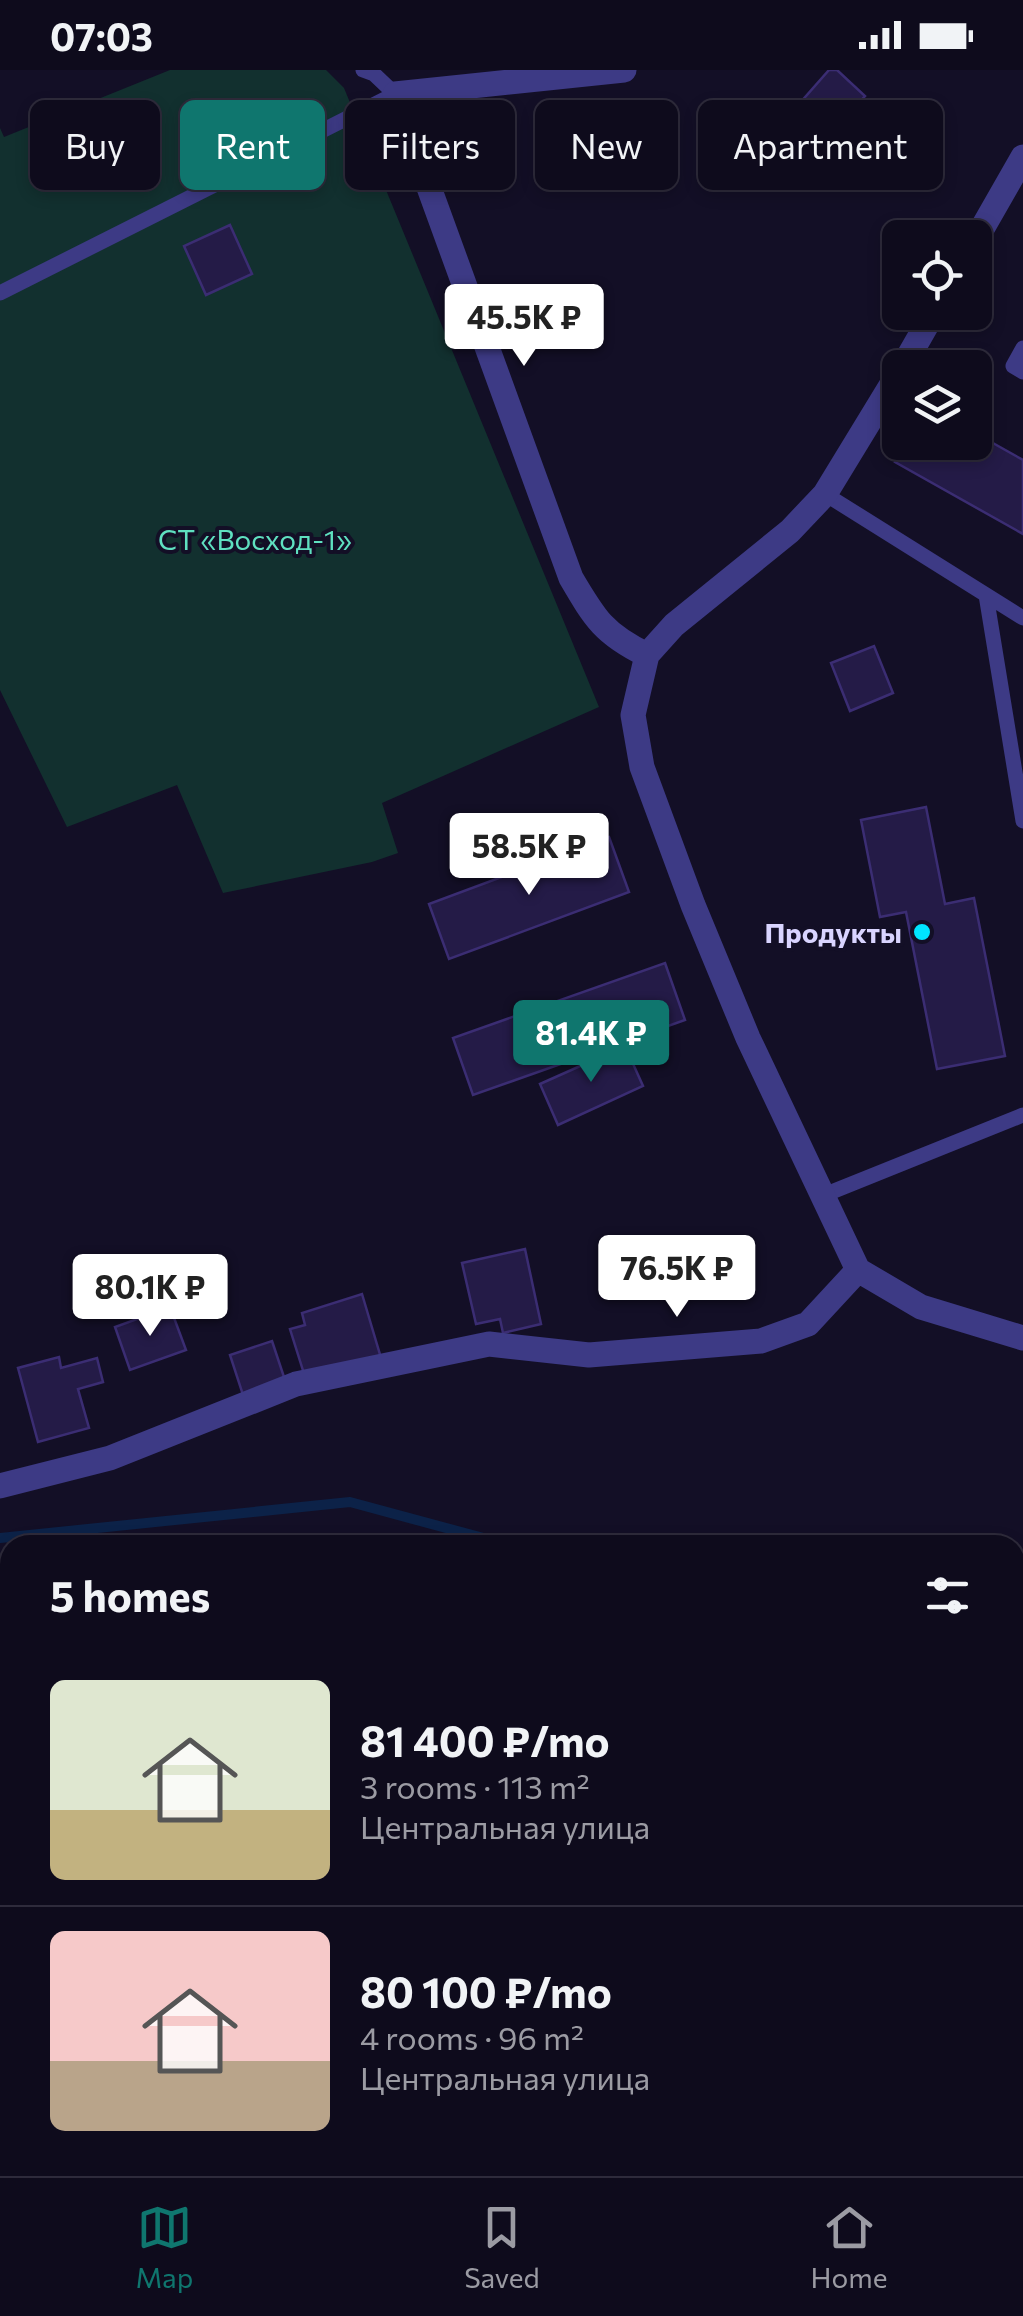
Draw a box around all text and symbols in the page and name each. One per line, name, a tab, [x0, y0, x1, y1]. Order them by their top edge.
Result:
text: 07:03	[50, 12, 153, 59]
chip: Buy	[30, 100, 160, 190]
chip: Rent	[180, 100, 325, 190]
chip: Filters	[345, 100, 515, 190]
chip: New	[535, 100, 678, 190]
chip: Apartment	[698, 100, 943, 190]
map controls	[882, 220, 992, 460]
button: locate	[882, 220, 992, 330]
pin: 45.5K ₽	[432, 284, 616, 369]
text: 45.5K ₽	[467, 296, 581, 336]
button: layers	[882, 350, 992, 460]
park label: СТ «Восход-1»	[158, 522, 352, 556]
pin: 58.5K ₽	[437, 813, 621, 898]
text: 58.5K ₽	[472, 825, 586, 865]
place label: Продукты	[764, 915, 902, 949]
marker: Продукты	[911, 921, 933, 943]
pin: 81.4K ₽	[499, 1000, 683, 1085]
text: 81.4K ₽	[535, 1012, 647, 1052]
pin: 76.5K ₽	[585, 1235, 769, 1320]
text: 76.5K ₽	[620, 1247, 734, 1287]
pin: 80.1K ₽	[58, 1254, 242, 1339]
text: 80.1K ₽	[95, 1266, 205, 1306]
icon: filters	[920, 1568, 975, 1623]
text: 5 homes	[50, 1569, 210, 1621]
text: 81 400 ₽/mo	[360, 1714, 610, 1766]
icon: home	[130, 1720, 250, 1840]
text: 3 rooms · 113 m²	[360, 1766, 590, 1806]
text: Центральная улица	[360, 1806, 650, 1846]
text: 80 100 ₽/mo	[360, 1965, 612, 2017]
icon: home	[130, 1971, 250, 2091]
text: 4 rooms · 96 m²	[360, 2017, 584, 2057]
text: Центральная улица	[360, 2057, 650, 2097]
tab: Map	[135, 2200, 193, 2294]
tab: Saved	[464, 2200, 540, 2294]
tab: Home	[811, 2200, 888, 2294]

